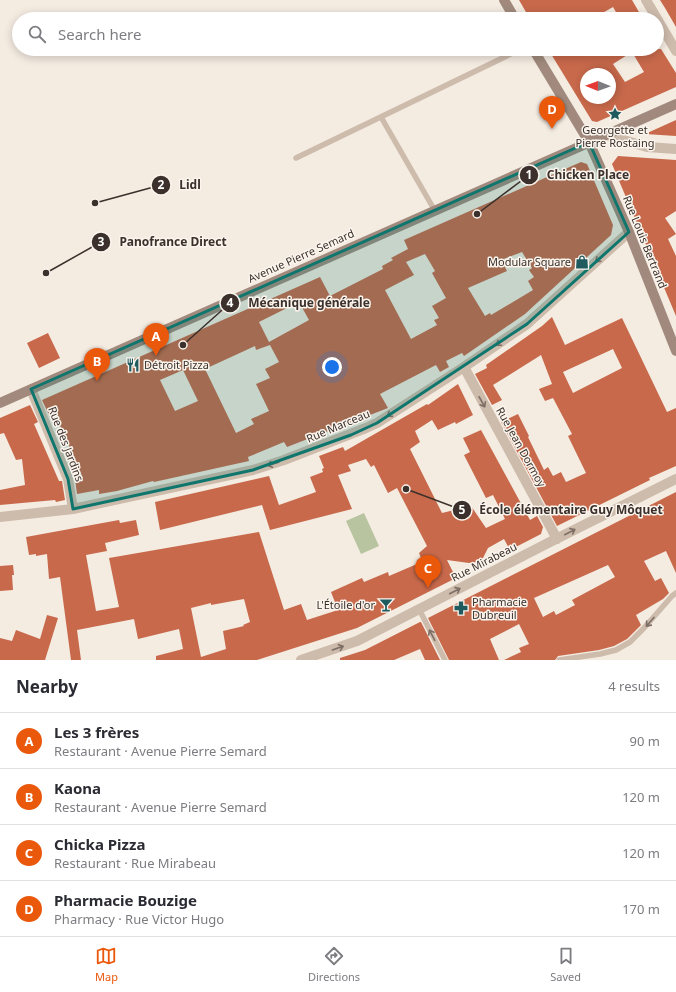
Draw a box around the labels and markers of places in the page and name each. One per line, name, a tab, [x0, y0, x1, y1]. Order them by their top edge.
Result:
pin: D	[539, 96, 565, 129]
place icon: Georgette et Pierre Rostaing	[607, 106, 623, 122]
place label: Georgette et Pierre Rostaing	[576, 122, 654, 150]
callout: Chicken Place	[519, 163, 637, 187]
callout: Lidl	[151, 173, 208, 197]
callout: Panofrance Direct	[91, 230, 234, 254]
place label: Modular Square	[488, 254, 571, 269]
shop icon: Modular Square	[574, 254, 590, 270]
callout: Mécanique générale	[220, 291, 378, 315]
pin: A	[143, 323, 169, 356]
pin: B	[84, 348, 110, 381]
restaurant icon: Détroit Pizza	[125, 357, 141, 373]
place label: Détroit Pizza	[144, 357, 209, 372]
callout: École élémentaire Guy Môquet	[452, 498, 671, 522]
pin: C	[415, 555, 441, 588]
place label: Pharmacie Dubreuil	[472, 594, 527, 622]
place label: L'Étoile d'or	[316, 597, 375, 612]
bar icon: L'Étoile d'or	[378, 597, 394, 613]
pharmacy icon: Pharmacie Dubreuil	[453, 600, 469, 616]

